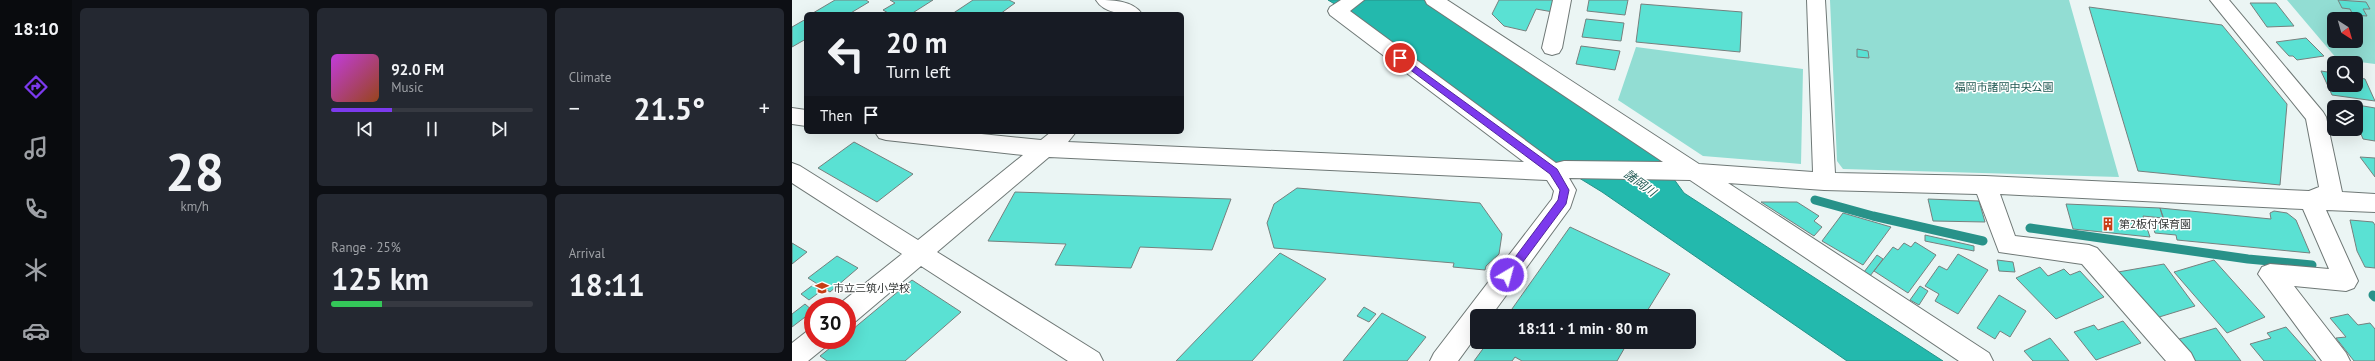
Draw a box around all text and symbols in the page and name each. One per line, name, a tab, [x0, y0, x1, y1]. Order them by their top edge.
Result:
north arrow	[2327, 12, 2363, 48]
map controls	[2327, 12, 2363, 136]
text: 18:10	[13, 17, 59, 40]
text: 20 m	[886, 24, 947, 61]
icon: left	[820, 28, 872, 80]
pin	[1383, 41, 1417, 75]
icon: arrive	[1389, 47, 1411, 69]
button: search	[2327, 56, 2363, 92]
text: 92.0 FM	[391, 60, 444, 79]
text: Turn left	[886, 60, 951, 83]
text: Climate	[569, 69, 611, 86]
icon: directions	[22, 73, 50, 101]
text: Music	[391, 79, 423, 96]
park label: 福岡市諸岡中央公園	[1955, 80, 2054, 94]
text: 21.5°	[634, 89, 705, 128]
text: −	[569, 94, 580, 122]
text: +	[759, 94, 770, 122]
button: layers	[2327, 100, 2363, 136]
icon: arrive	[860, 104, 882, 126]
text: Then	[820, 106, 852, 125]
icon: previous	[354, 118, 376, 140]
icon: pause	[421, 118, 443, 140]
icon: next	[488, 118, 510, 140]
icon: music	[22, 134, 50, 162]
text: 28	[165, 138, 224, 205]
water label: 諸岡川	[1621, 166, 1661, 200]
icon: phone	[22, 195, 50, 223]
text: km/h	[180, 198, 209, 215]
building icon: 第2板付保育園	[2100, 216, 2116, 232]
place label: 第2板付保育園	[2119, 217, 2191, 231]
text: Range · 25%	[331, 239, 401, 256]
text: Arrival	[569, 245, 605, 262]
position arrow	[1486, 254, 1528, 296]
icon: climate	[22, 256, 50, 284]
text: 125 km	[331, 259, 429, 298]
text: 18:11	[569, 265, 645, 304]
school or university icon: 市立三筑小学校	[814, 280, 830, 296]
place label: 市立三筑小学校	[833, 281, 910, 295]
speed limit sign: 30	[804, 297, 856, 349]
icon: car	[22, 317, 50, 345]
text: 18:11 · 1 min · 80 m	[1518, 319, 1648, 338]

